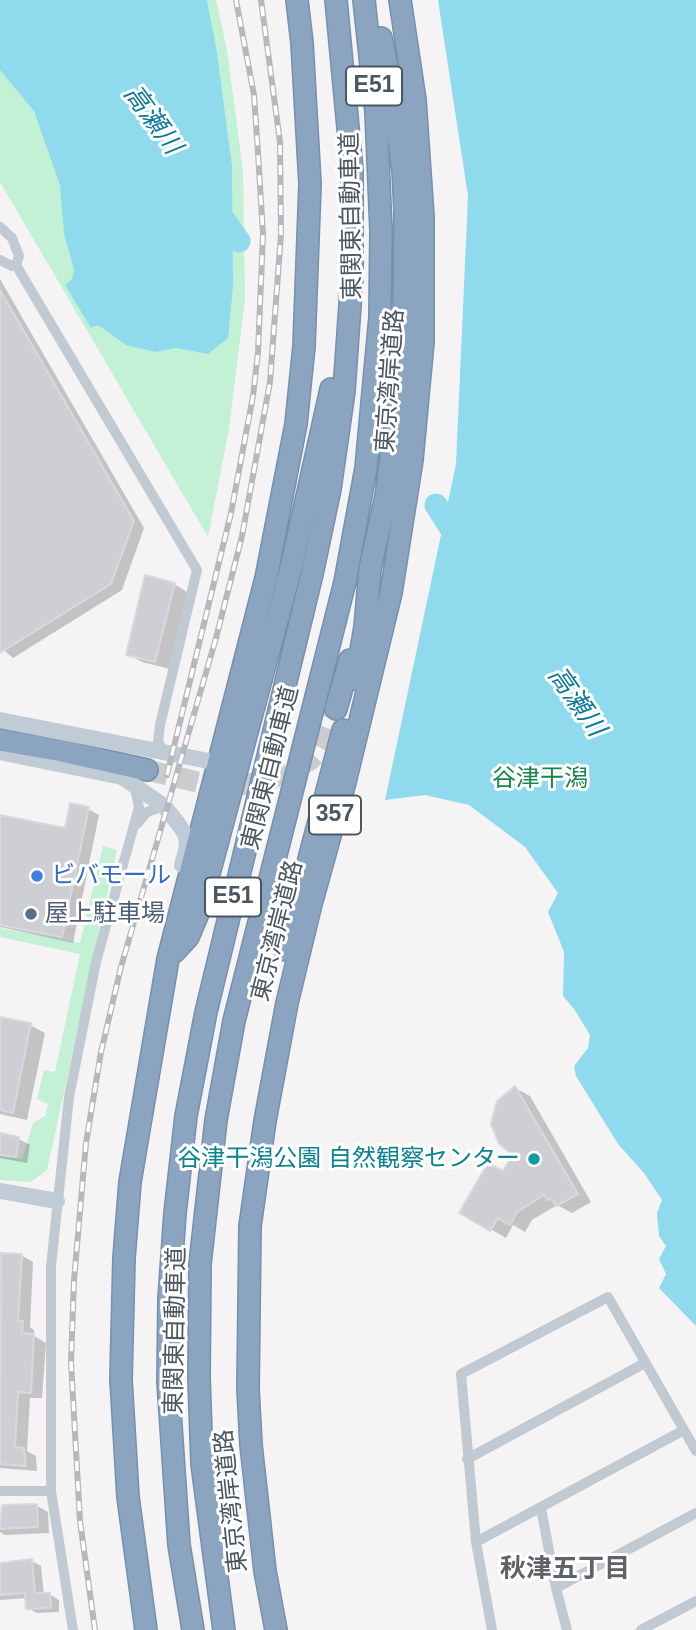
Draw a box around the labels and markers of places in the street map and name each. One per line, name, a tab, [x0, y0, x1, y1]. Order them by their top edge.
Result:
place label: ビバモール	[51, 862, 171, 890]
marker: ビバモール	[29, 868, 45, 884]
place label: 屋上駐車場	[45, 900, 165, 928]
marker: 屋上駐車場	[23, 906, 39, 922]
place label: 谷津干潟公園 自然観察センター	[177, 1145, 520, 1173]
marker: 谷津干潟公園 自然観察センター	[526, 1151, 542, 1167]

